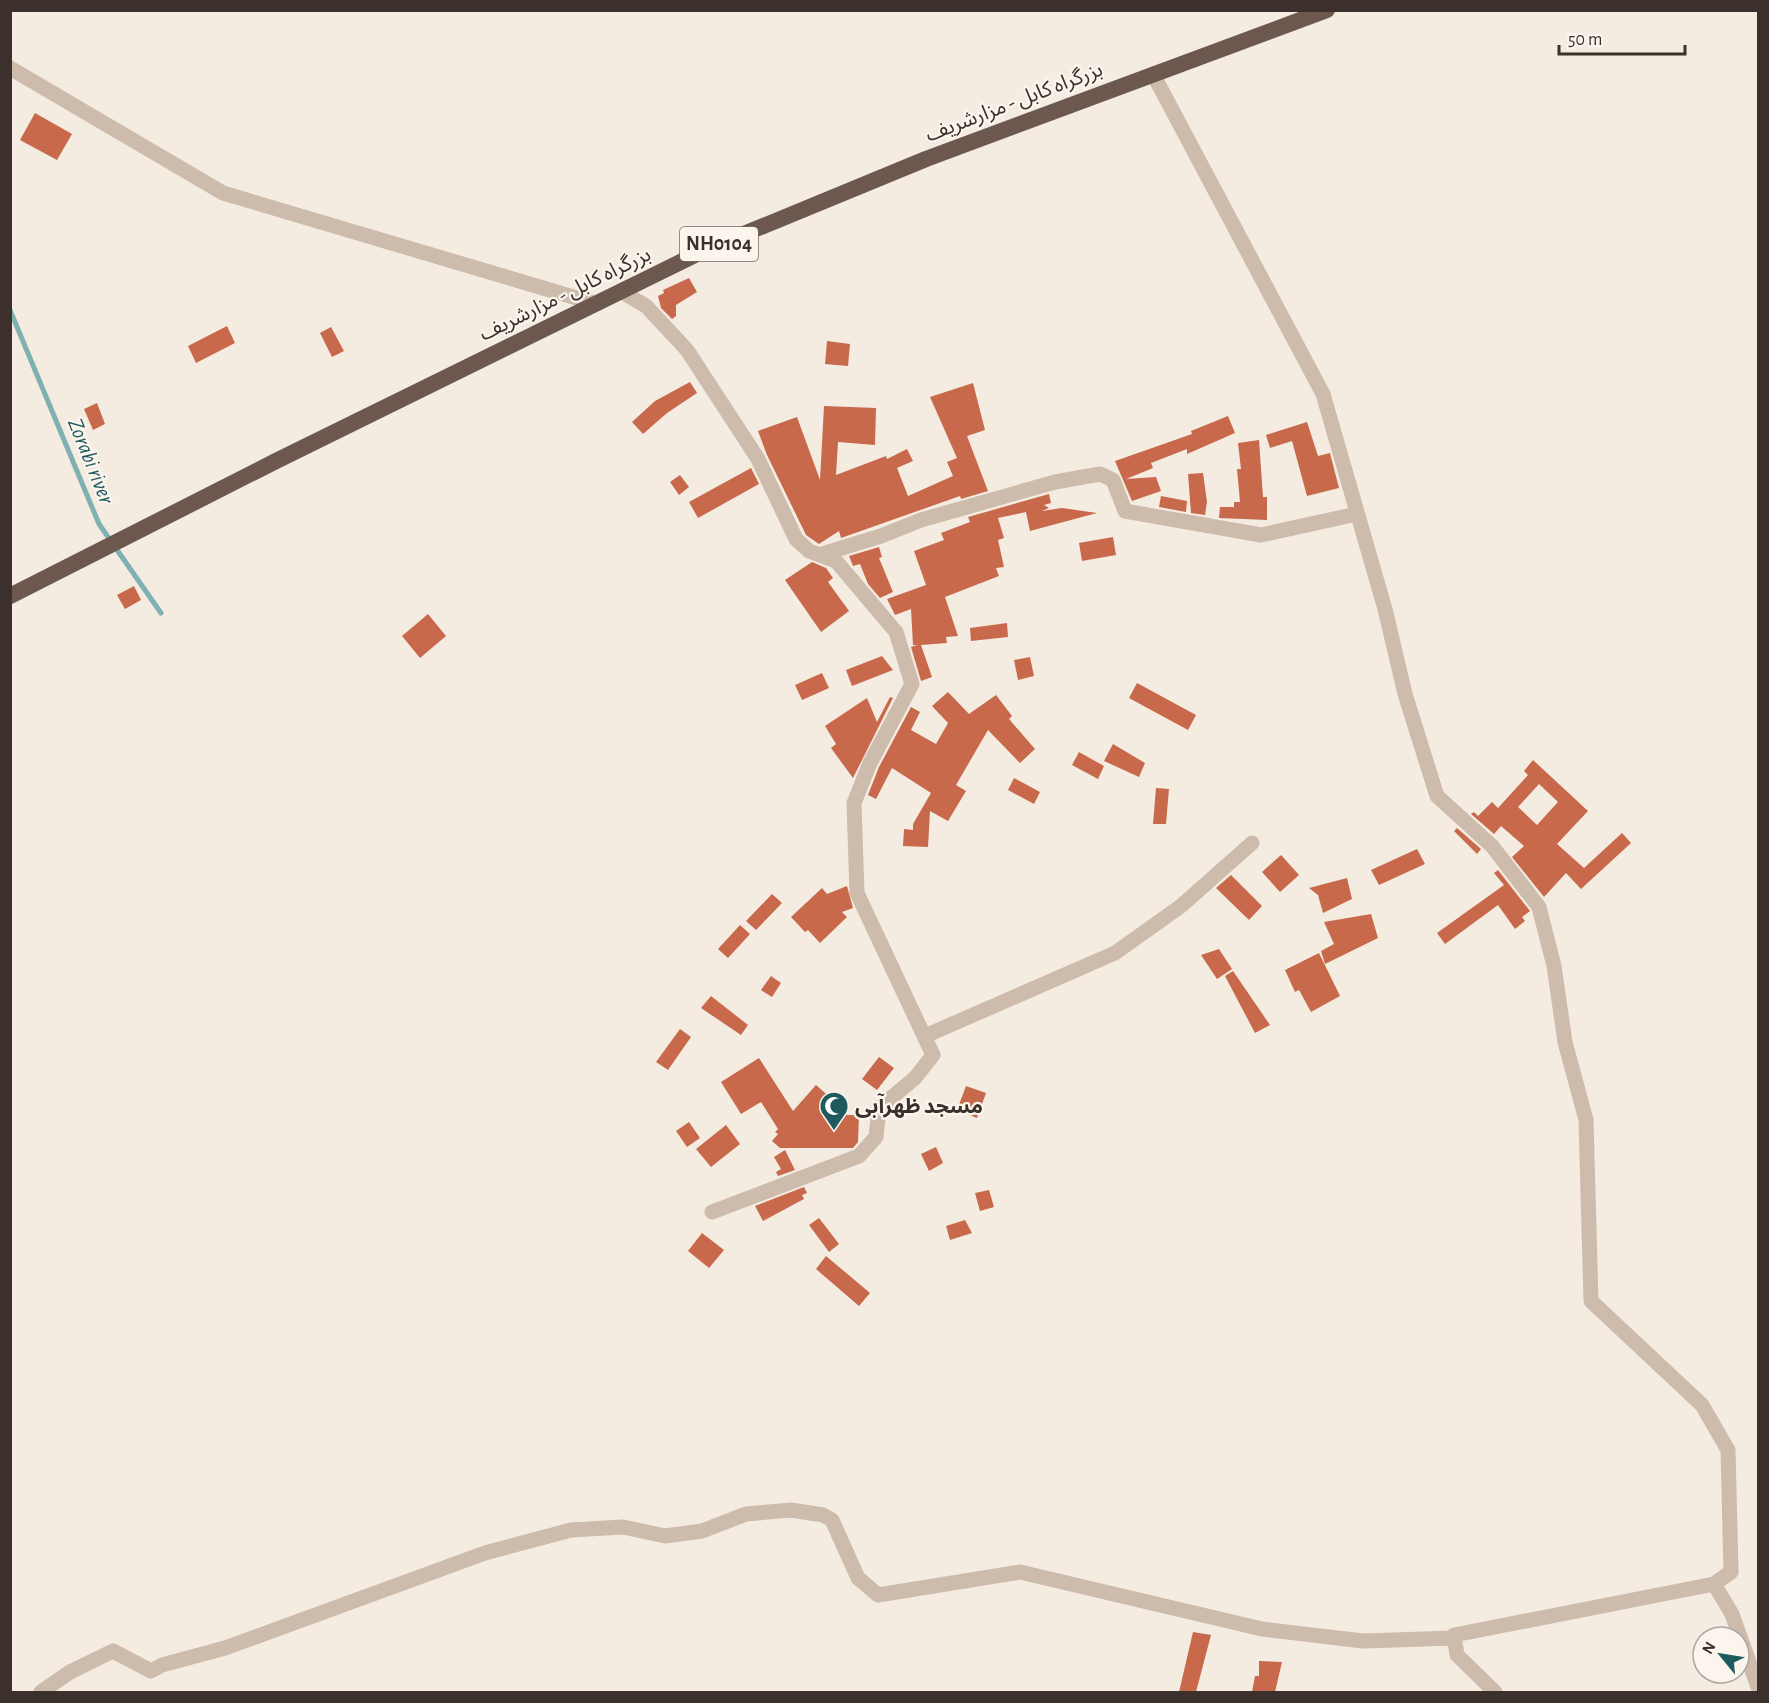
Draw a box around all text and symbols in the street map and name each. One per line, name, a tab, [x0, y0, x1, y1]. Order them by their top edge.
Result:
scale bar	[1559, 18, 1685, 56]
text: 50 m	[1568, 31, 1602, 49]
street label: بزرگراه کابل - مزارشریف	[922, 58, 1106, 146]
road number: NH0104	[680, 227, 758, 261]
street label: بزرگراه کابل - مزارشریف	[476, 243, 654, 345]
water label: Zorabi river	[64, 415, 118, 508]
mosque icon: مسجد ظهرآبی	[818, 1090, 850, 1132]
place label: مسجد ظهرآبی	[855, 1093, 983, 1118]
north arrow	[1691, 1625, 1751, 1685]
text: N	[1699, 1639, 1719, 1657]

